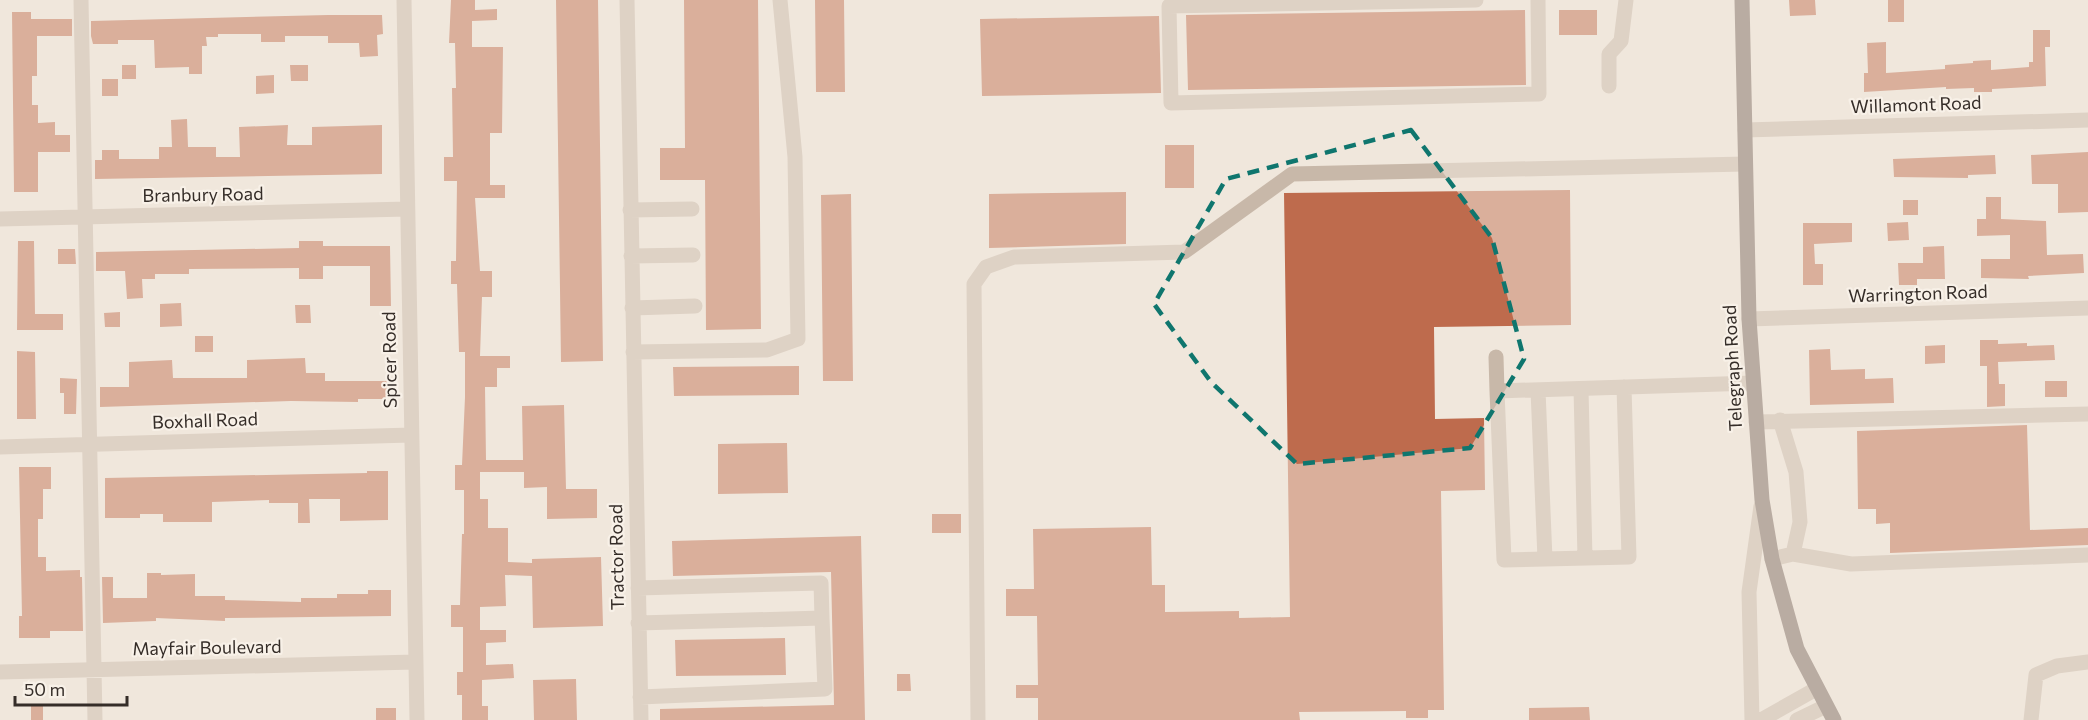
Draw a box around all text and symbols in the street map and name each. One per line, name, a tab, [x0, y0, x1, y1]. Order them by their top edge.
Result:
street label: Willamont Road	[1850, 91, 1982, 117]
street label: Branbury Road	[142, 182, 264, 206]
street label: Warrington Road	[1848, 280, 1988, 306]
street label: Telegraph Road	[1718, 304, 1746, 432]
street label: Spicer Road	[377, 311, 401, 409]
street label: Boxhall Road	[152, 407, 258, 433]
street label: Tractor Road	[604, 504, 628, 610]
street label: Mayfair Boulevard	[132, 635, 282, 659]
scale bar	[15, 669, 128, 707]
text: 50 m	[24, 678, 65, 700]

